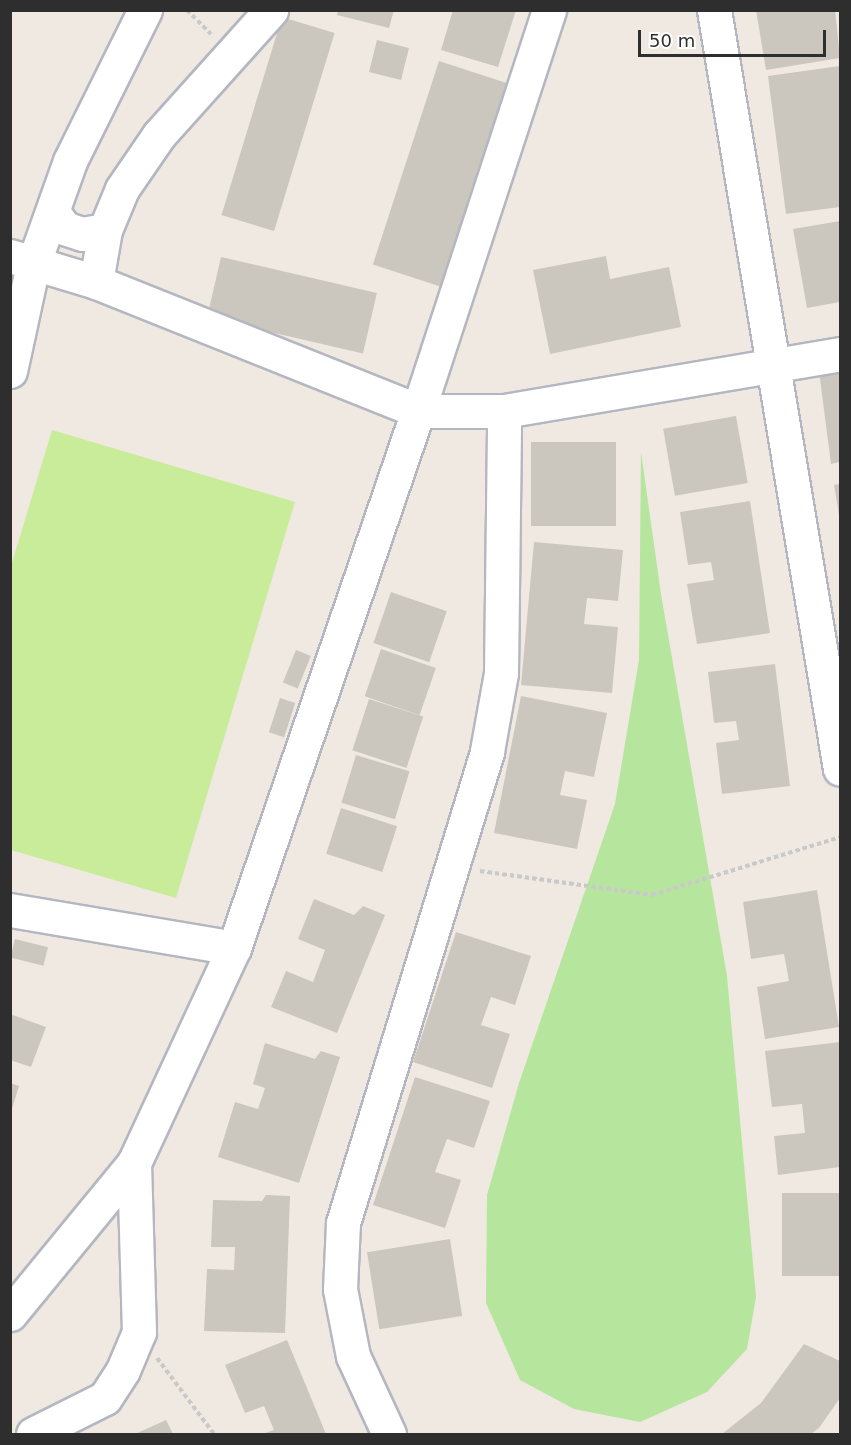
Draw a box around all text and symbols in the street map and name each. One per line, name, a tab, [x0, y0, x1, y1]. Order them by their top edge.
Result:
scale bar	[641, 18, 828, 56]
text: 50 m	[649, 30, 695, 51]

